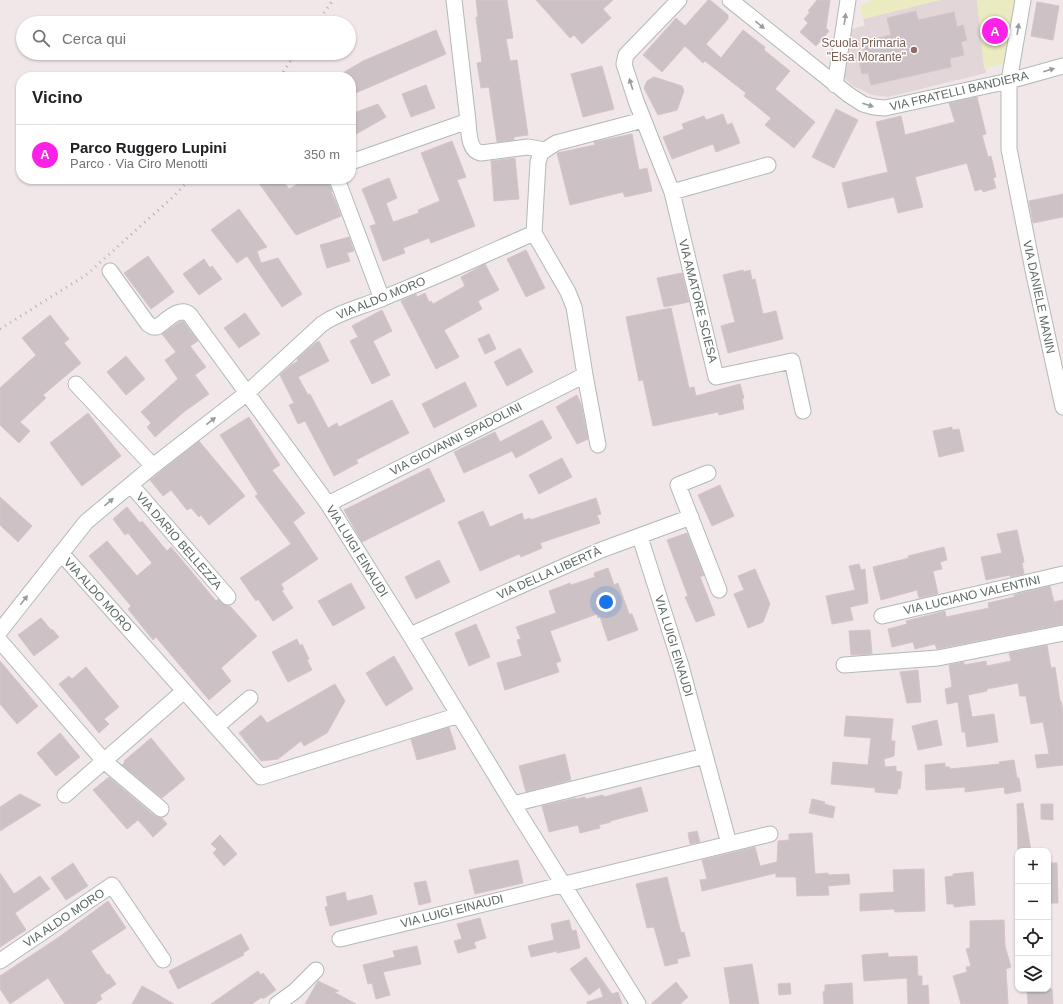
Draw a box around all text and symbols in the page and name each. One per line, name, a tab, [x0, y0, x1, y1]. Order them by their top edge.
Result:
one-way arrow	[842, 13, 848, 25]
search box	[16, 16, 356, 60]
pin: A	[982, 16, 1008, 46]
one-way arrow	[755, 20, 766, 29]
one-way arrow	[1015, 23, 1021, 35]
icon: search	[30, 27, 52, 49]
text: Cerca qui	[62, 30, 126, 47]
place label: Scuola Primaria "Elsa Morante"	[821, 36, 906, 64]
marker: Scuola Primaria "Elsa Morante"	[909, 45, 919, 55]
one-way arrow	[1044, 67, 1056, 73]
street label: VIA FRATELLI BANDIERA	[888, 68, 1030, 114]
one-way arrow	[628, 77, 634, 89]
text: Vicino	[32, 88, 83, 107]
one-way arrow	[863, 102, 875, 108]
text: Parco Ruggero Lupini	[70, 139, 227, 156]
text: A	[40, 147, 50, 162]
text: 350 m	[304, 147, 340, 162]
text: Parco · Via Ciro Menotti	[70, 156, 208, 171]
street label: VIA AMATORE SCIESA	[676, 238, 720, 364]
street label: VIA DANIELE MANIN	[1020, 239, 1058, 355]
street label: VIA ALDO MORO	[334, 274, 428, 322]
street label: VIA GIOVANNI SPADOLINI	[388, 400, 524, 478]
one-way arrow	[205, 417, 216, 425]
street label: VIA DARIO BELLEZZA	[133, 490, 225, 592]
one-way arrow	[104, 498, 115, 507]
street label: VIA LUIGI EINAUDI	[323, 503, 391, 599]
street label: VIA DELLA LIBERTÀ	[494, 543, 603, 602]
street label: VIA ALDO MORO	[61, 555, 135, 635]
street label: VIA LUCIANO VALENTINI	[902, 572, 1042, 618]
your location	[596, 592, 616, 612]
street label: VIA LUIGI EINAUDI	[652, 594, 696, 698]
one-way arrow	[20, 595, 28, 606]
map controls	[1015, 848, 1051, 992]
button: +	[1015, 848, 1051, 884]
button: −	[1015, 884, 1051, 920]
street label: VIA ALDO MORO	[21, 886, 107, 950]
street label: VIA LUIGI EINAUDI	[399, 891, 505, 931]
button: locate	[1015, 920, 1051, 956]
button: layers	[1015, 956, 1051, 992]

